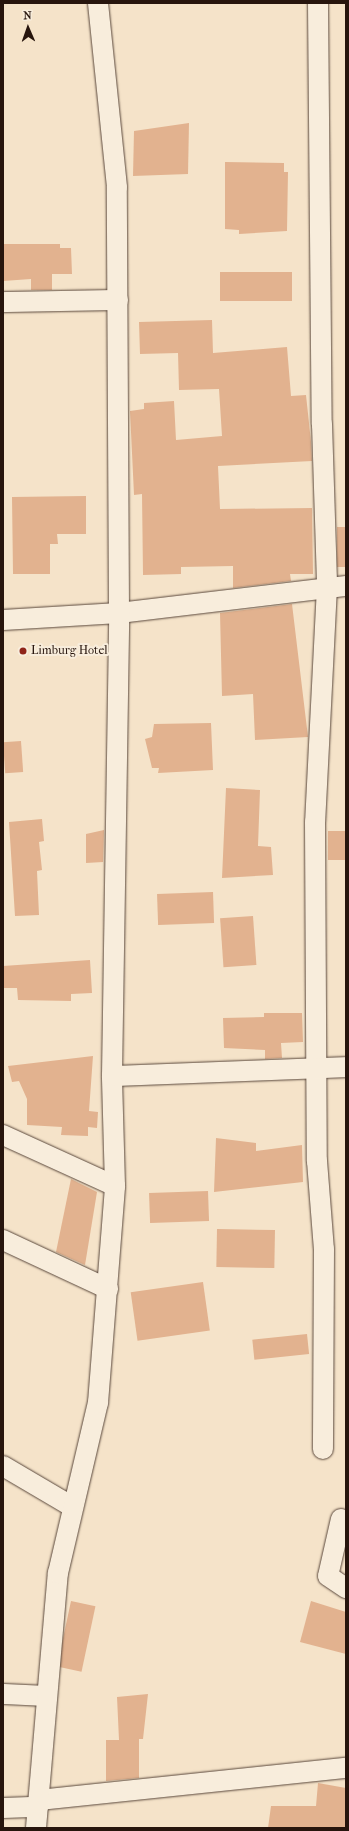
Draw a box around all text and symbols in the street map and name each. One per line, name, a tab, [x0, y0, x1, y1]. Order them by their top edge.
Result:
north arrow	[8, 8, 48, 48]
text: N	[23, 9, 32, 22]
place label: Limburg Hotel	[31, 644, 108, 658]
marker: Limburg Hotel	[18, 646, 28, 656]

